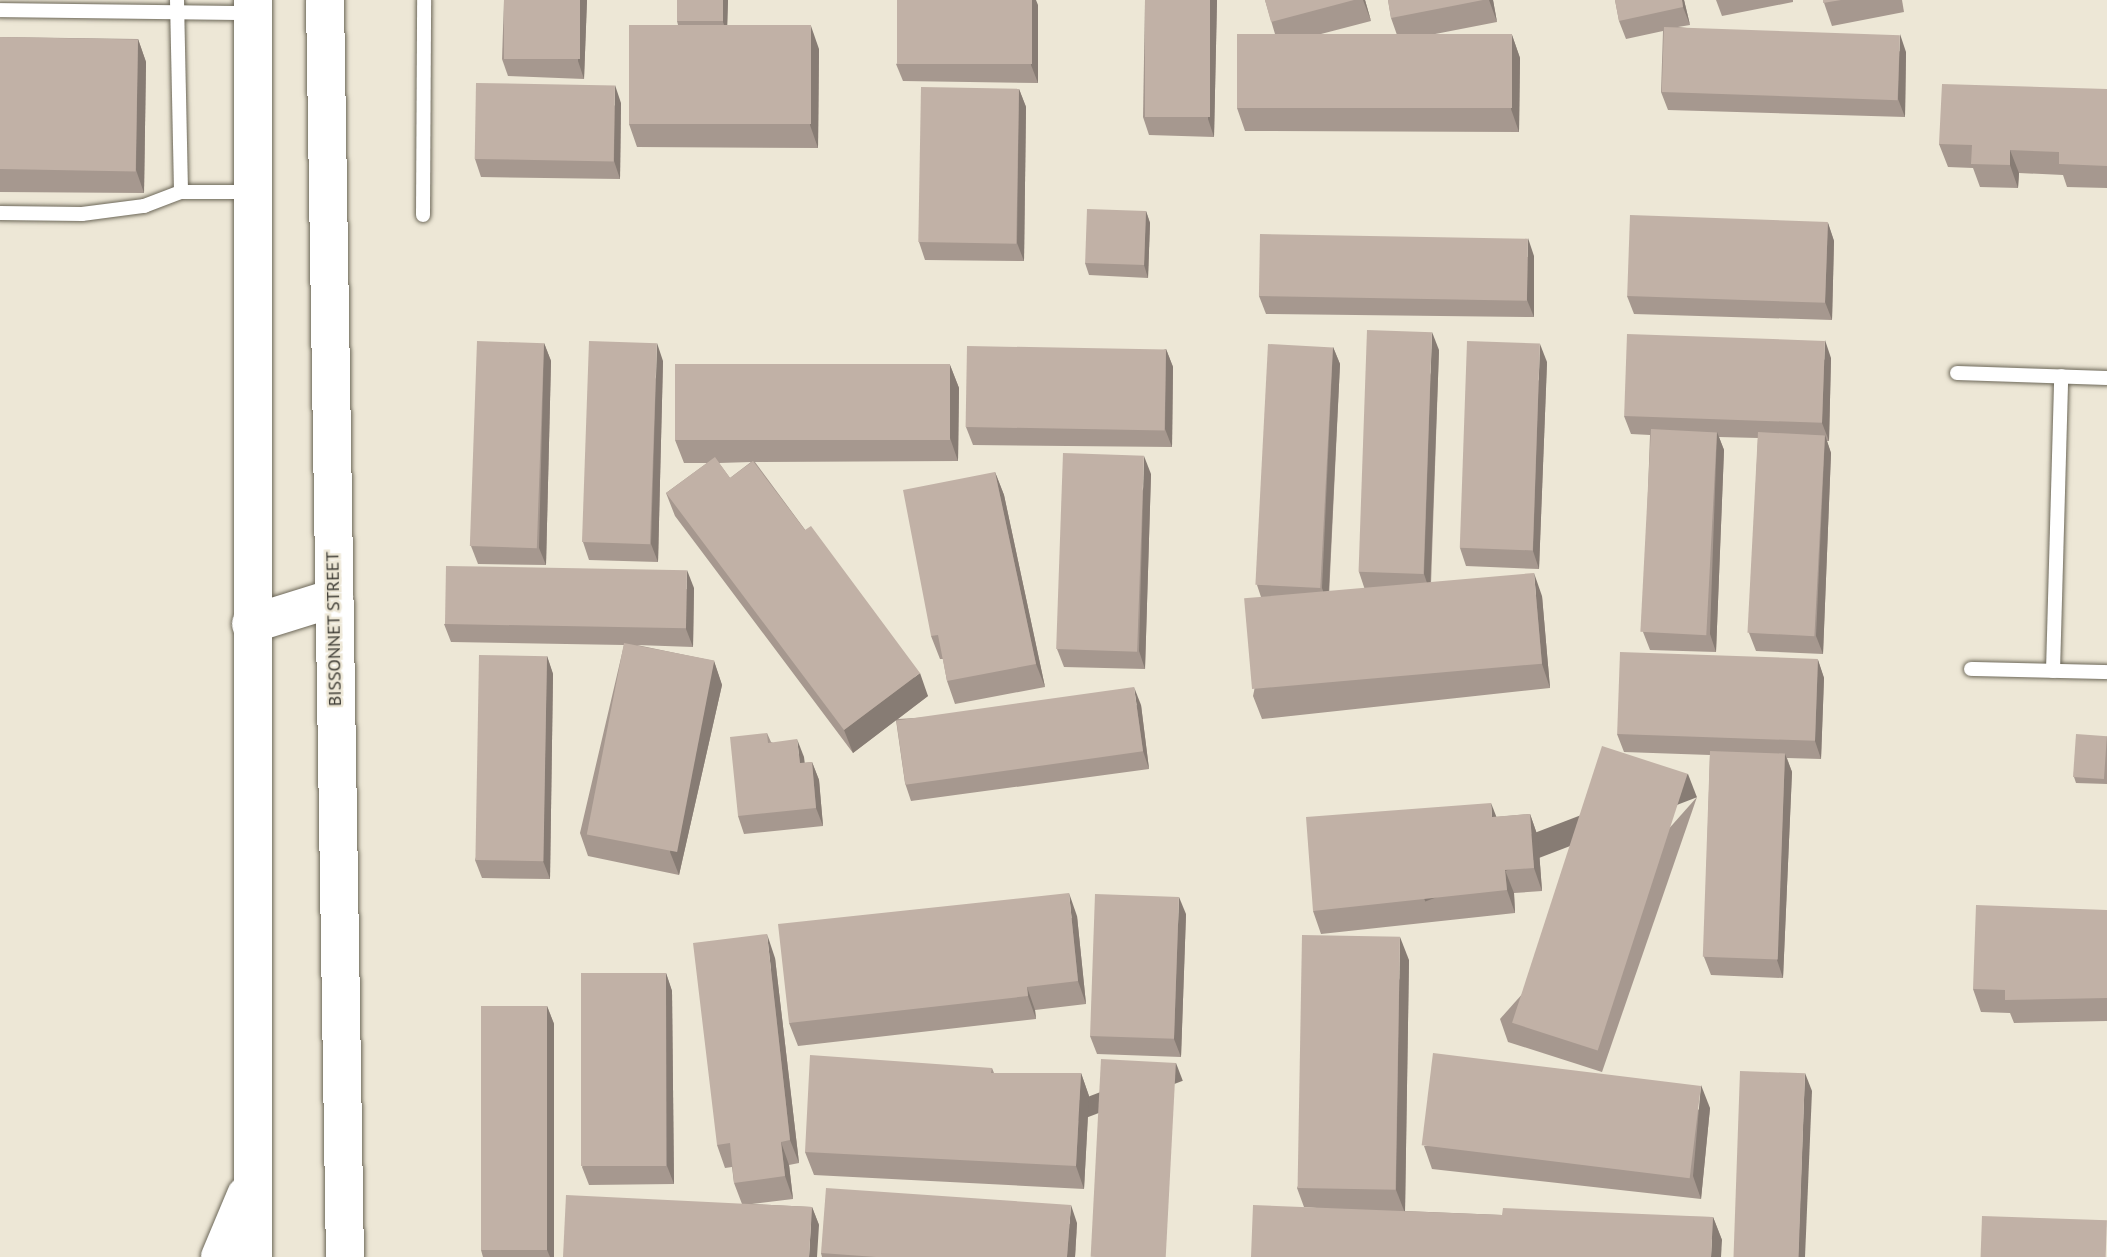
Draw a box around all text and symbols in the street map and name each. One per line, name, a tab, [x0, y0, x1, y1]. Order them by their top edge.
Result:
street label: BISSONNET STREET	[322, 551, 346, 707]

